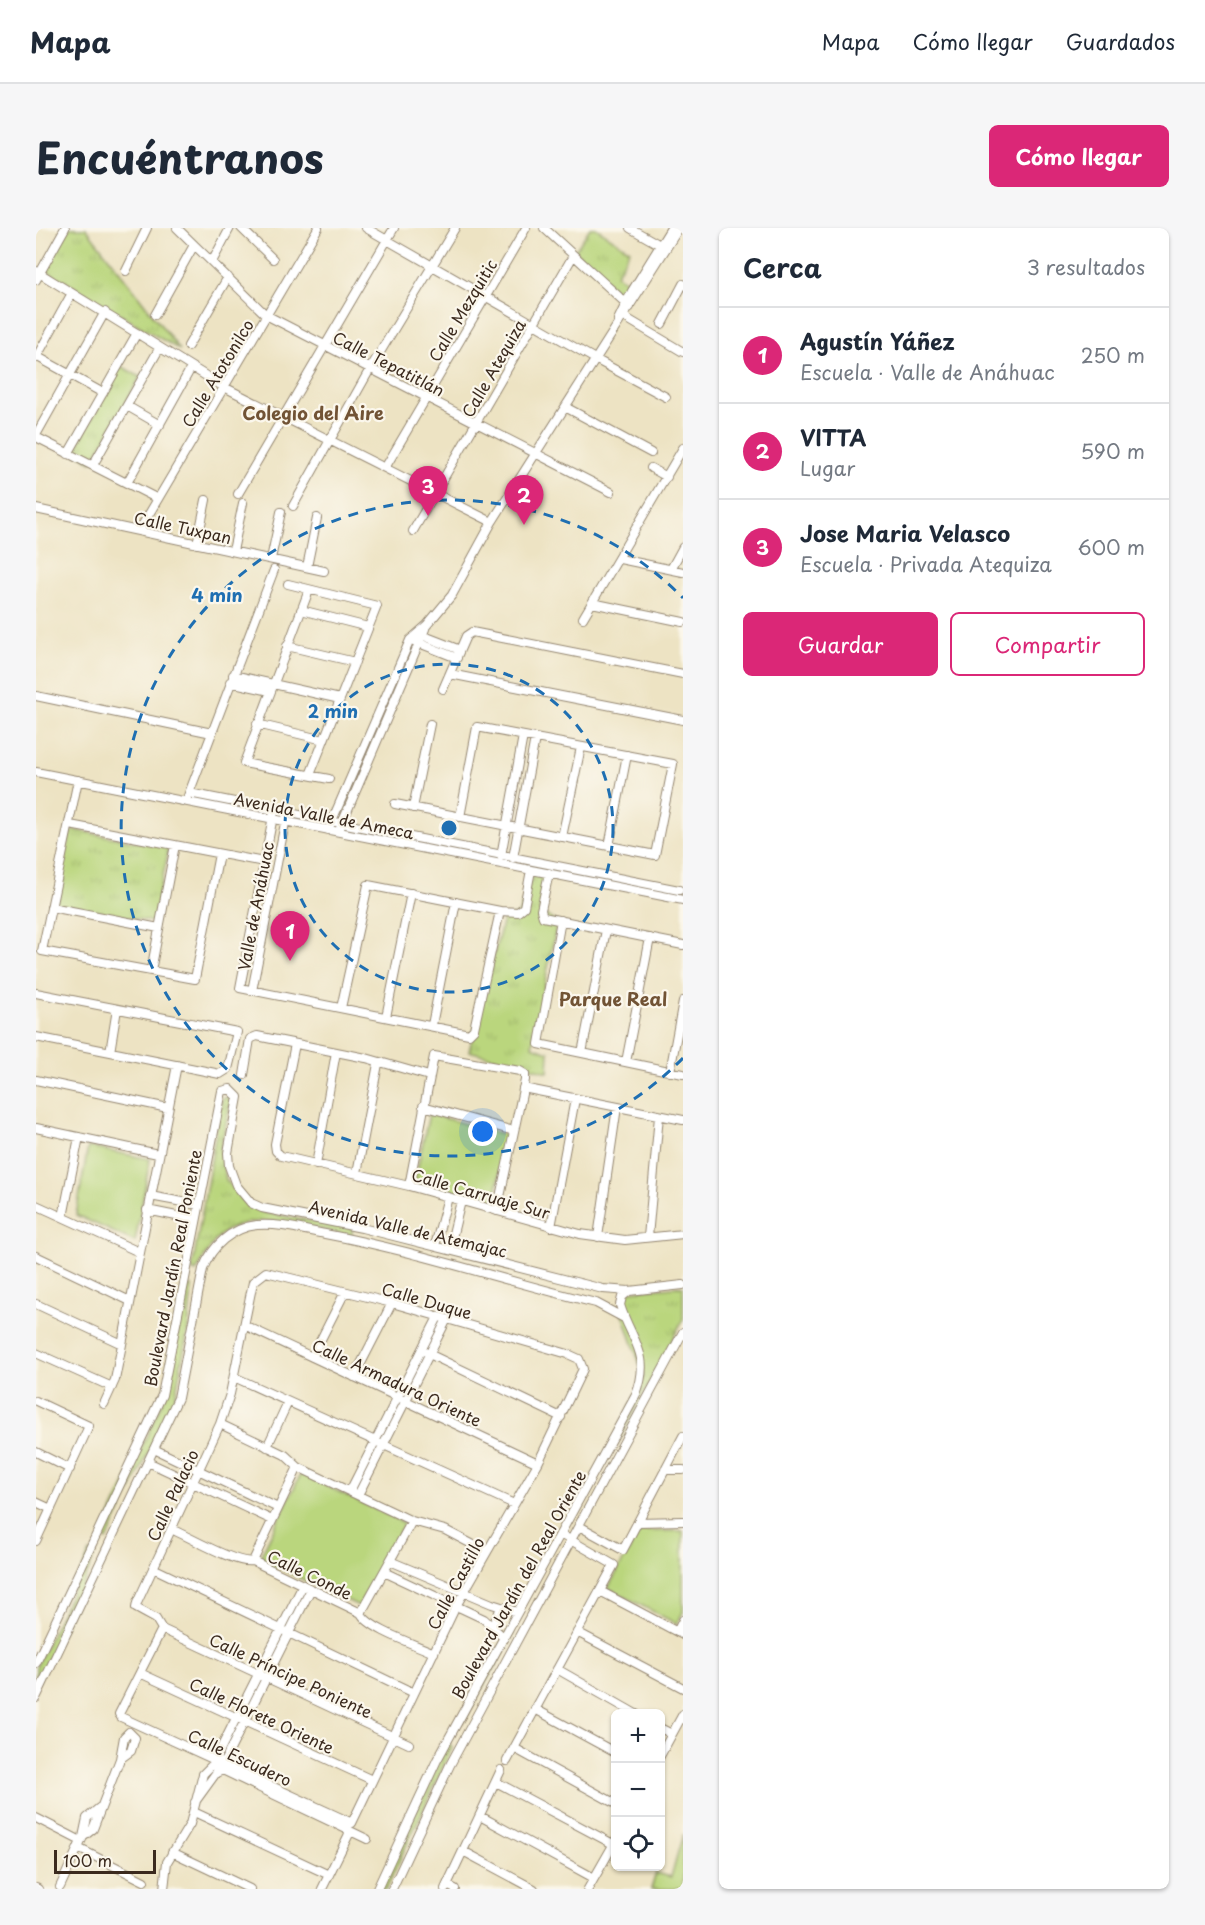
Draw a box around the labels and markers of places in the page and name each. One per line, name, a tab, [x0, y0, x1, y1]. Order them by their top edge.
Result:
pin: 3	[408, 466, 448, 516]
pin: 2	[504, 476, 544, 525]
centre of rings	[439, 818, 459, 838]
pin: 1	[270, 912, 310, 961]

